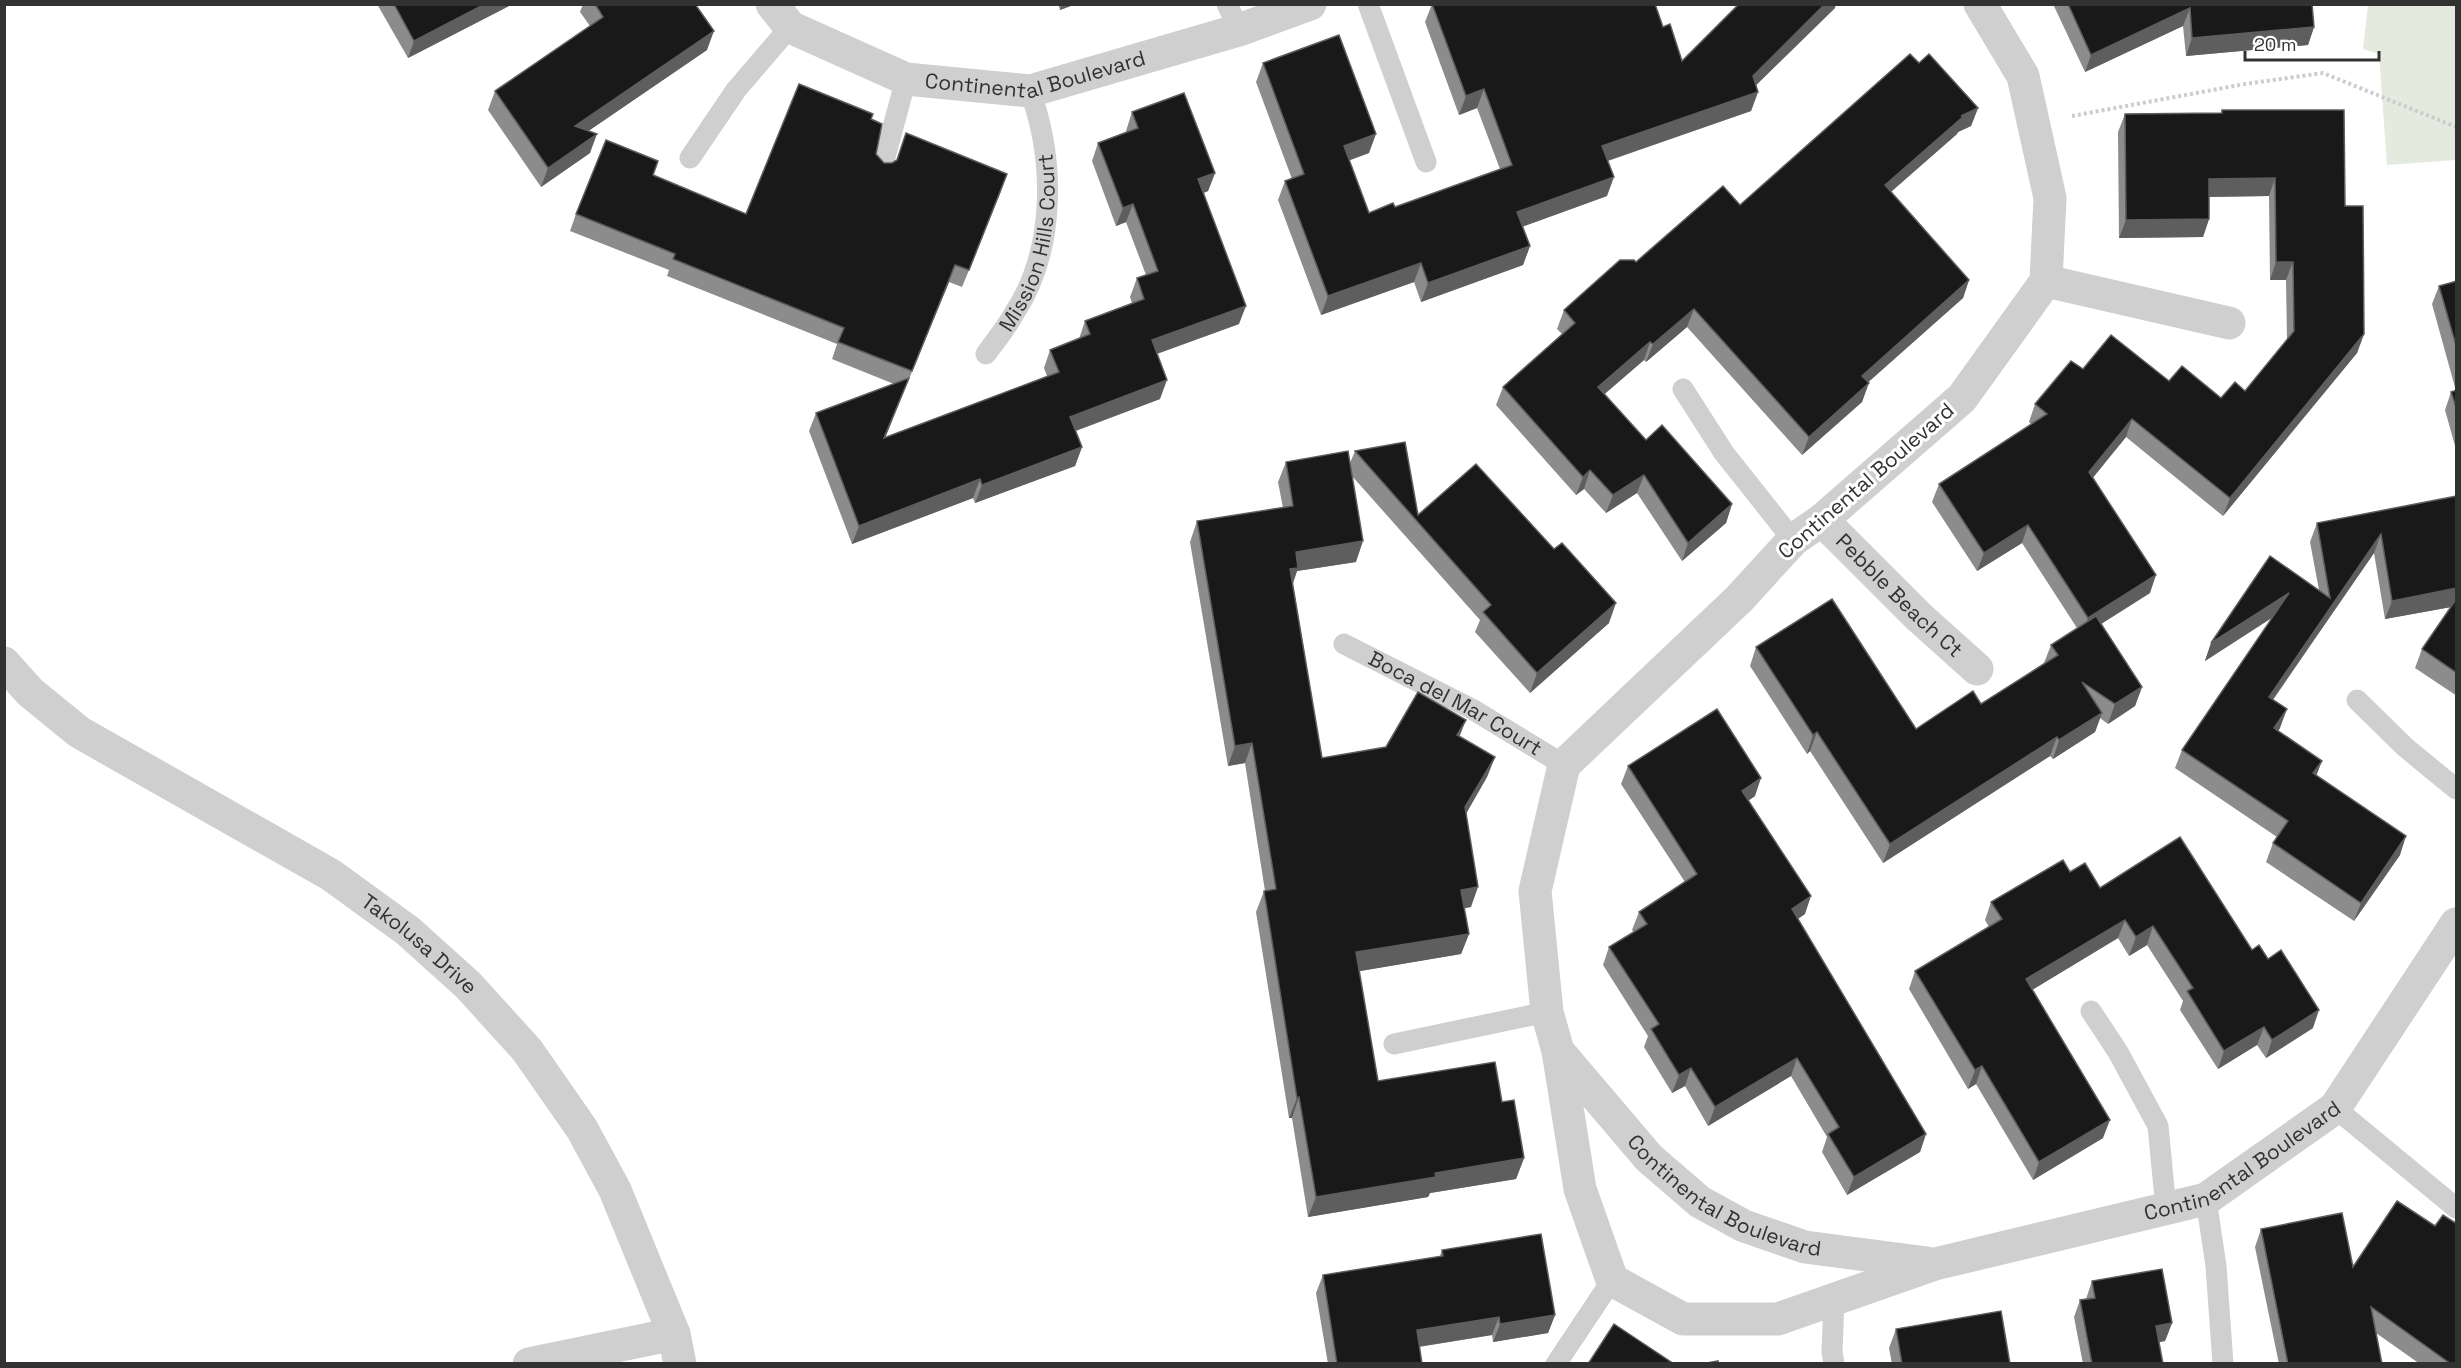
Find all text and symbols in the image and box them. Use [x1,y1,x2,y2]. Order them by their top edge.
scale bar [2245,24,2378,62]
text: 20 m [2254,33,2297,56]
street label: Continental Boulevard [924,44,1148,105]
street label: Mission Hills Court [993,152,1061,336]
street label: Continental Boulevard [1772,397,1959,565]
street label: Pebble Beach Ct [1830,527,1969,663]
street label: Boca del Mar Court [1364,645,1547,761]
street label: Takolusa Drive [356,887,484,999]
street label: Continental Boulevard [2141,1094,2346,1226]
street label: Continental Boulevard [1622,1128,1823,1262]

